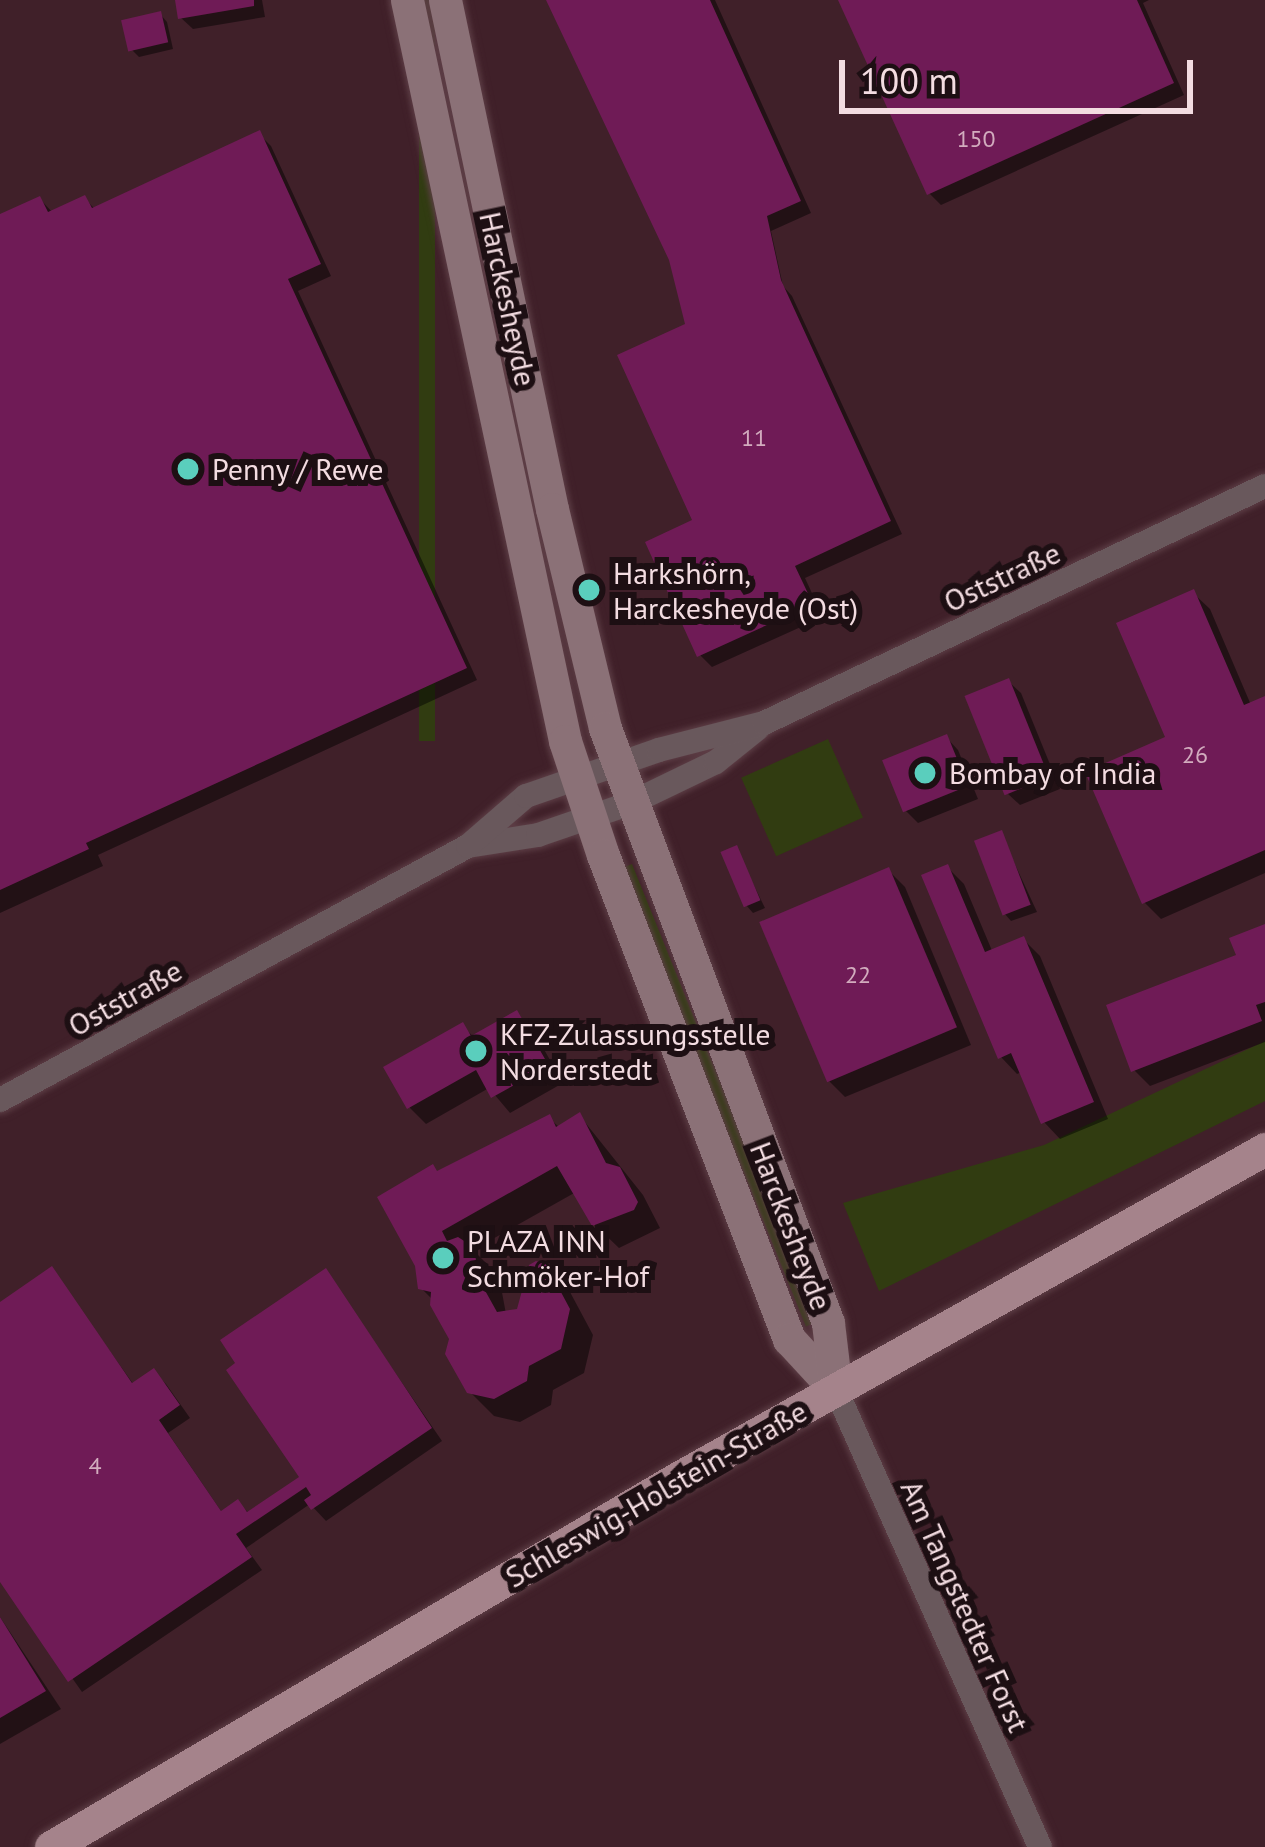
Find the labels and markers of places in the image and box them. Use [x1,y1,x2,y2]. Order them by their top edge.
place label: Penny / Rewe [212,451,385,487]
marker: Penny / Rewe [175,456,201,482]
place label: Harkshörn, Harckesheyde (Ost) [613,555,858,626]
marker: Harkshörn, Harckesheyde (Ost) [576,577,602,603]
place label: Bombay of India [949,755,1158,791]
marker: Bombay of India [912,760,938,786]
place label: KFZ-Zulassungsstelle Norderstedt [500,1016,770,1086]
marker: KFZ-Zulassungsstelle Norderstedt [463,1038,489,1064]
place label: PLAZA INN Schmöker-Hof [467,1223,649,1294]
marker: PLAZA INN Schmöker-Hof [430,1245,456,1271]

